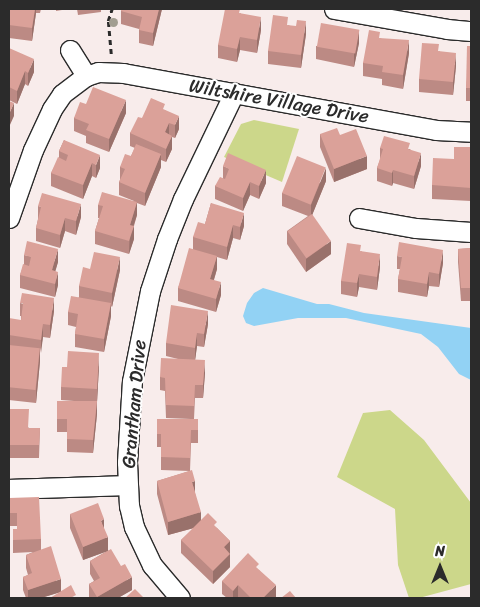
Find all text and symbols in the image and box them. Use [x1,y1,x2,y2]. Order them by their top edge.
street label: Wiltshire Village Drive [187,74,371,128]
street label: Grantham Drive [117,339,151,469]
text: N [435,539,445,564]
north arrow [415,542,465,592]

